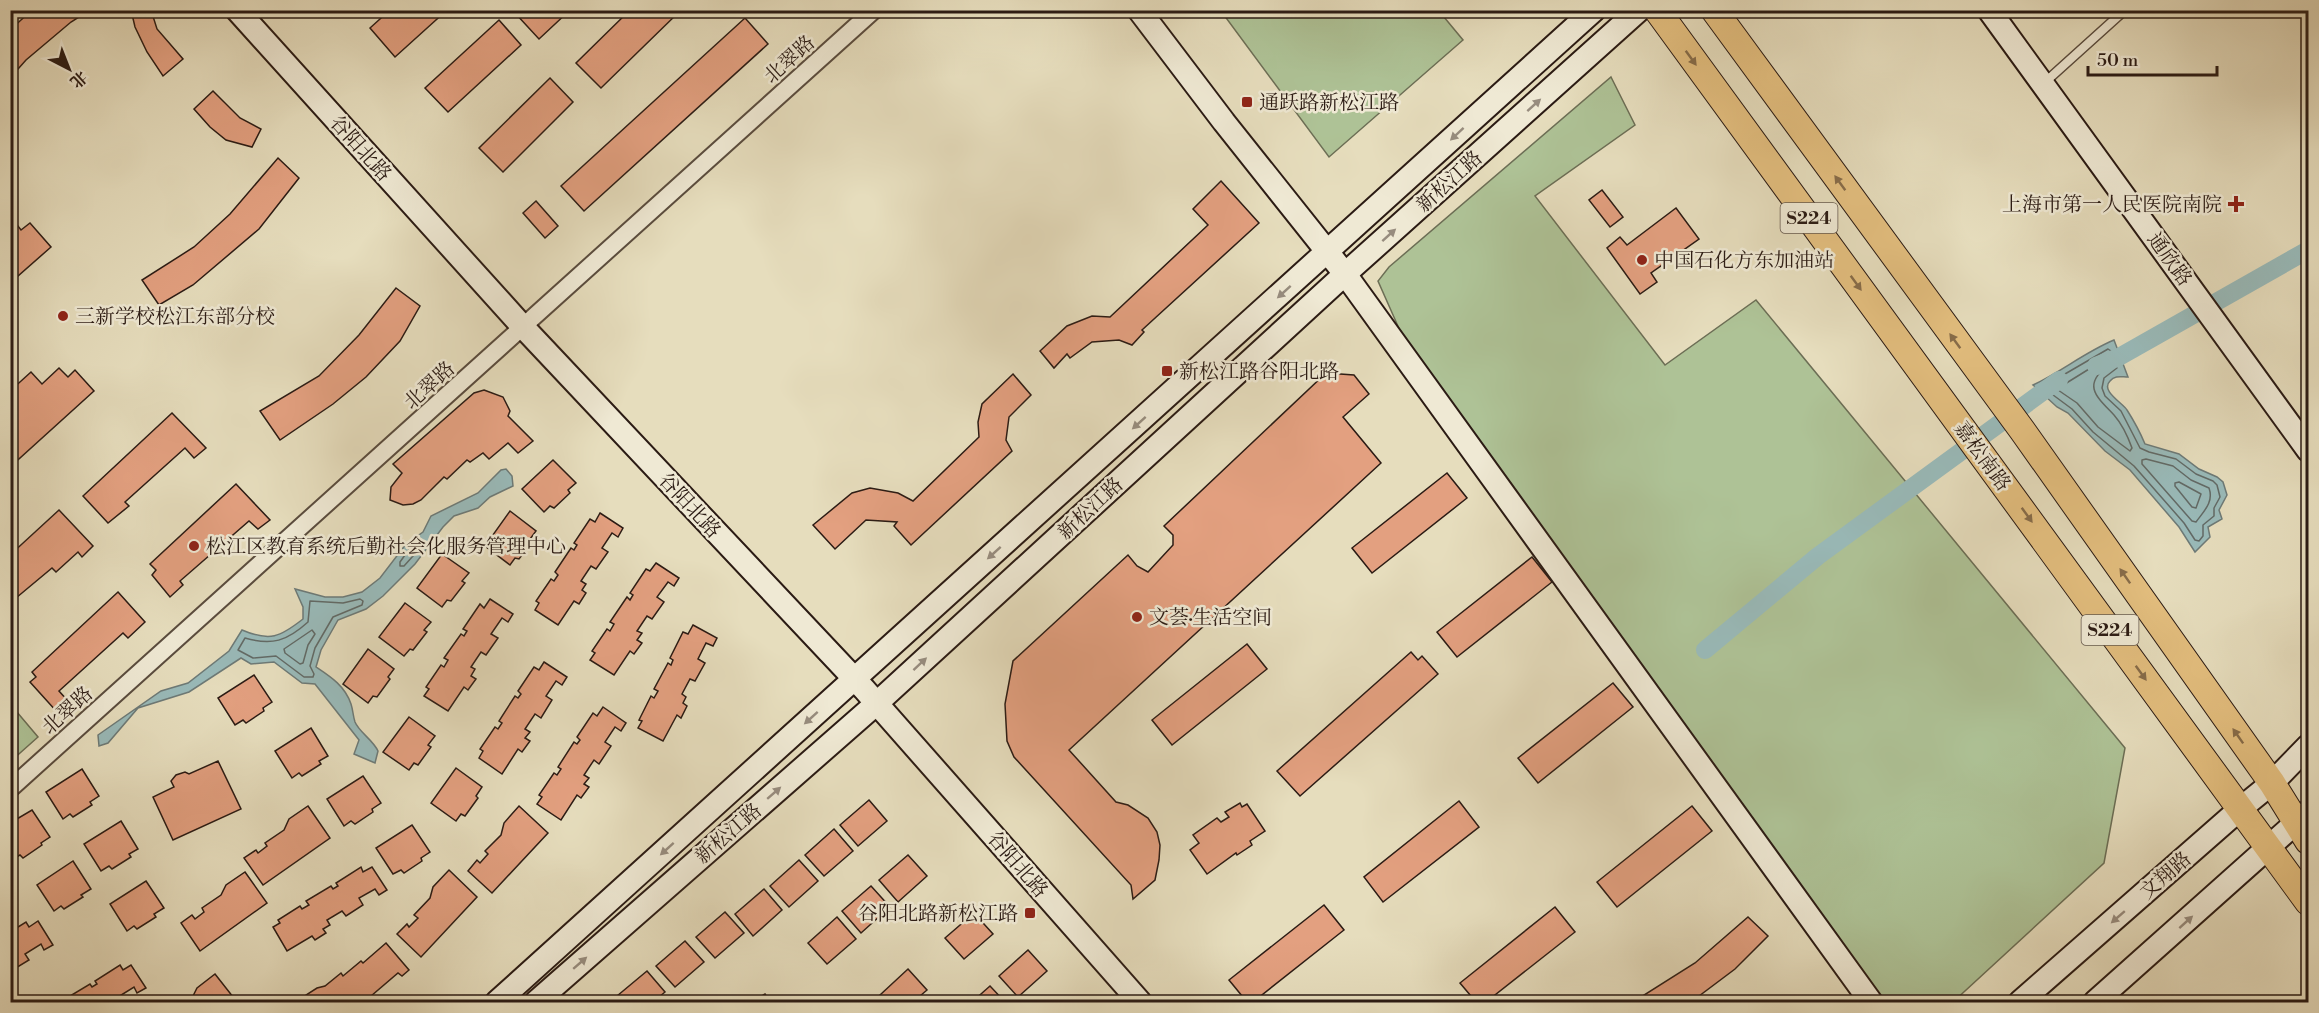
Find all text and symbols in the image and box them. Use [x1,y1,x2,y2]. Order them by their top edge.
street label: 北翠路 [759,31,821,89]
north arrow [39,39,99,99]
scale bar [2088,39,2217,77]
one-way arrow [1685,49,1697,65]
text: 50 m [2097,49,2139,72]
text: 北 [66,67,91,92]
place label: 通跃路新松江路 [1259,91,1399,116]
marker: 通跃路新松江路 [1240,95,1254,109]
one-way arrow [1526,99,1541,112]
street label: 谷阳北路 [324,111,396,187]
one-way arrow [1450,127,1465,140]
street label: 新松江路 [1412,146,1488,218]
one-way arrow [1834,176,1846,192]
place label: 上海市第一人民医院南院 [2002,193,2222,218]
marker: 上海市第一人民医院南院 [2227,195,2245,213]
road number: S224 [1780,203,1838,233]
one-way arrow [1381,228,1396,242]
street label: 通欣路 [2141,228,2197,291]
place label: 中国石化方东加油站 [1654,249,1834,274]
marker: 中国石化方东加油站 [1635,253,1649,267]
one-way arrow [1850,274,1862,290]
one-way arrow [1277,285,1292,298]
place label: 三新学校松江东部分校 [75,305,275,330]
marker: 三新学校松江东部分校 [56,309,70,323]
one-way arrow [1949,333,1961,349]
street label: 北翠路 [399,357,461,415]
place label: 新松江路谷阳北路 [1179,360,1339,385]
marker: 新松江路谷阳北路 [1160,364,1174,378]
one-way arrow [1132,416,1147,429]
street label: 嘉松南路 [1948,417,2015,497]
street label: 谷阳北路 [652,468,725,544]
street label: 新松江路 [1053,473,1129,546]
one-way arrow [2020,508,2032,523]
place label: 松江区教育系统后勤社会化服务管理中心 [206,535,566,560]
marker: 松江区教育系统后勤社会化服务管理中心 [187,539,201,553]
one-way arrow [987,546,1002,559]
one-way arrow [2119,569,2131,585]
place label: 文荟·生活空间 [1149,606,1272,631]
marker: 文荟·生活空间 [1130,610,1144,624]
road number: S224 [2082,615,2138,645]
one-way arrow [912,658,927,671]
one-way arrow [2135,665,2147,680]
street label: 北翠路 [37,682,99,740]
one-way arrow [804,711,819,724]
one-way arrow [2232,728,2244,744]
one-way arrow [766,787,781,800]
street label: 新松江路 [691,798,767,870]
street label: 谷阳北路 [981,827,1053,903]
one-way arrow [660,842,675,855]
street label: 文翔路 [2135,847,2197,905]
place label: 谷阳北路新松江路 [858,902,1018,927]
marker: 谷阳北路新松江路 [1023,906,1037,920]
one-way arrow [2110,910,2125,924]
one-way arrow [2178,916,2193,929]
one-way arrow [572,957,587,970]

